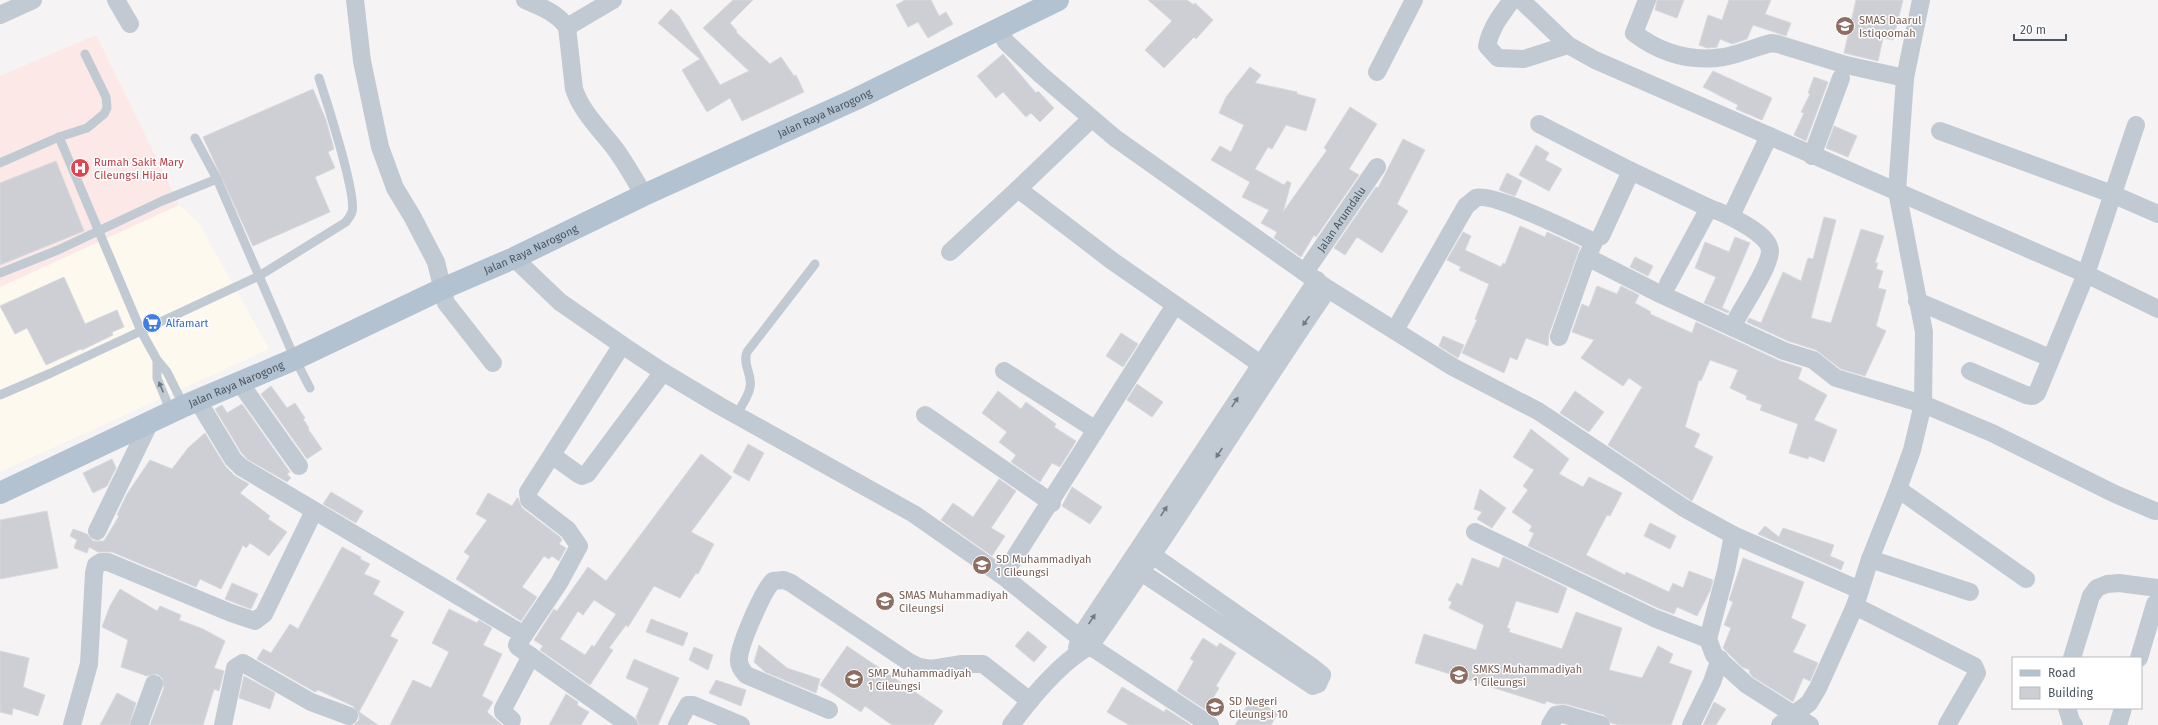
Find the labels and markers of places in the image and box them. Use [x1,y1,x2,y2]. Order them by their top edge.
place label: SMAS Daarul Istiqoomah [1859,14,1921,40]
school or university icon: SMAS Daarul Istiqoomah [1834,15,1856,37]
place label: Rumah Sakit Mary Cileungsi Hijau [94,156,184,182]
hospital icon: Rumah Sakit Mary Cileungsi Hijau [69,157,91,179]
supermarket icon: Alfamart [141,312,163,334]
place label: Alfamart [166,317,209,330]
place label: SD Muhammadiyah 1 Cileungsi [996,553,1092,579]
school or university icon: SD Muhammadiyah 1 Cileungsi [971,554,993,576]
place label: SMAS Muhammadiyah Cileungsi [899,589,1008,615]
school or university icon: SMAS Muhammadiyah Cileungsi [874,590,896,612]
place label: SMKS Muhammadiyah 1 Cileungsi [1473,663,1582,689]
school or university icon: SMKS Muhammadiyah 1 Cileungsi [1448,664,1470,686]
place label: SMP Muhammadiyah 1 Cileungsi [868,667,971,693]
school or university icon: SMP Muhammadiyah 1 Cileungsi [843,668,865,690]
place label: SD Negeri Cileungsi 10 [1229,695,1288,721]
school or university icon: SD Negeri Cileungsi 10 [1204,696,1226,718]

